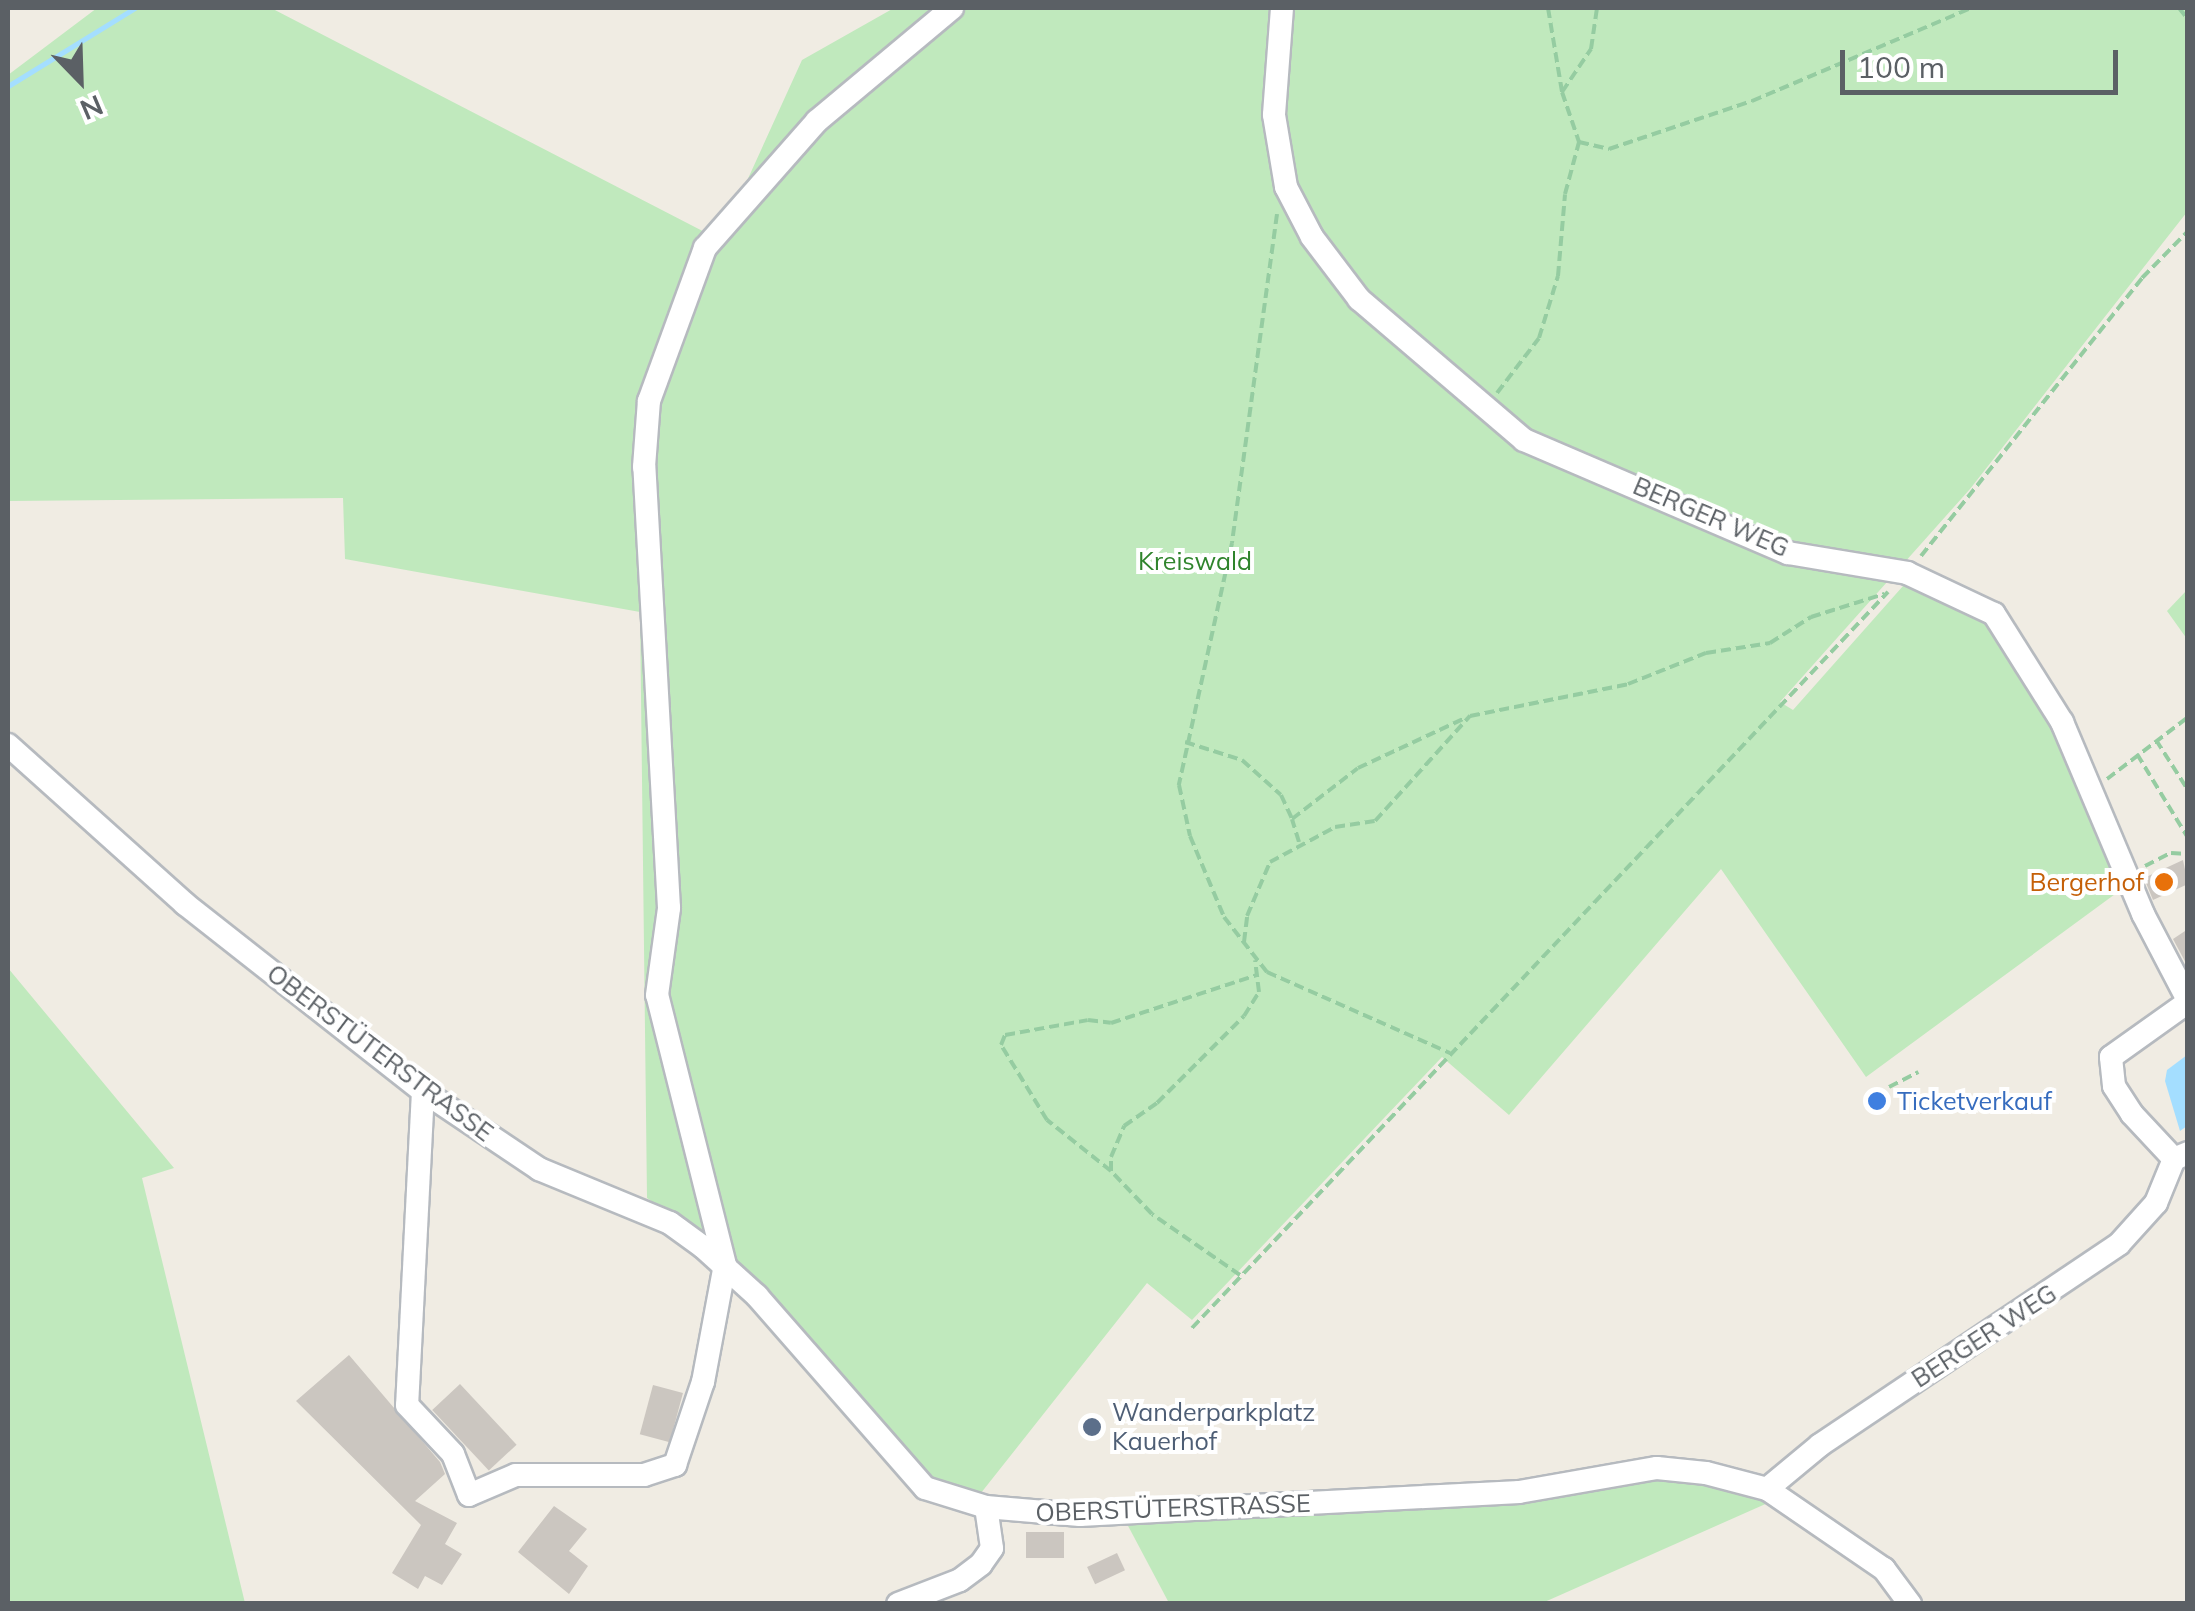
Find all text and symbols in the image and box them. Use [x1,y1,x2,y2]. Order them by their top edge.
north arrow [30,30,130,130]
scale bar [1845,30,2122,92]
text: 100 m [1857,48,1945,86]
text: N [75,88,108,128]
street label: BERGER WEG [1629,471,1793,563]
park label: Kreiswald [1138,546,1252,576]
place label: Bergerhof [2029,867,2144,897]
marker: Bergerhof [2153,871,2175,893]
street label: OBERSTÜTERSTRASSE [261,958,499,1148]
place label: Ticketverkauf [1897,1086,2052,1116]
marker: Ticketverkauf [1866,1090,1888,1112]
street label: BERGER WEG [1906,1278,2062,1394]
place label: Wanderparkplatz Kauerhof [1112,1398,1315,1457]
marker: Wanderparkplatz Kauerhof [1081,1416,1103,1438]
street label: OBERSTÜTERSTRASSE [1035,1488,1311,1528]

